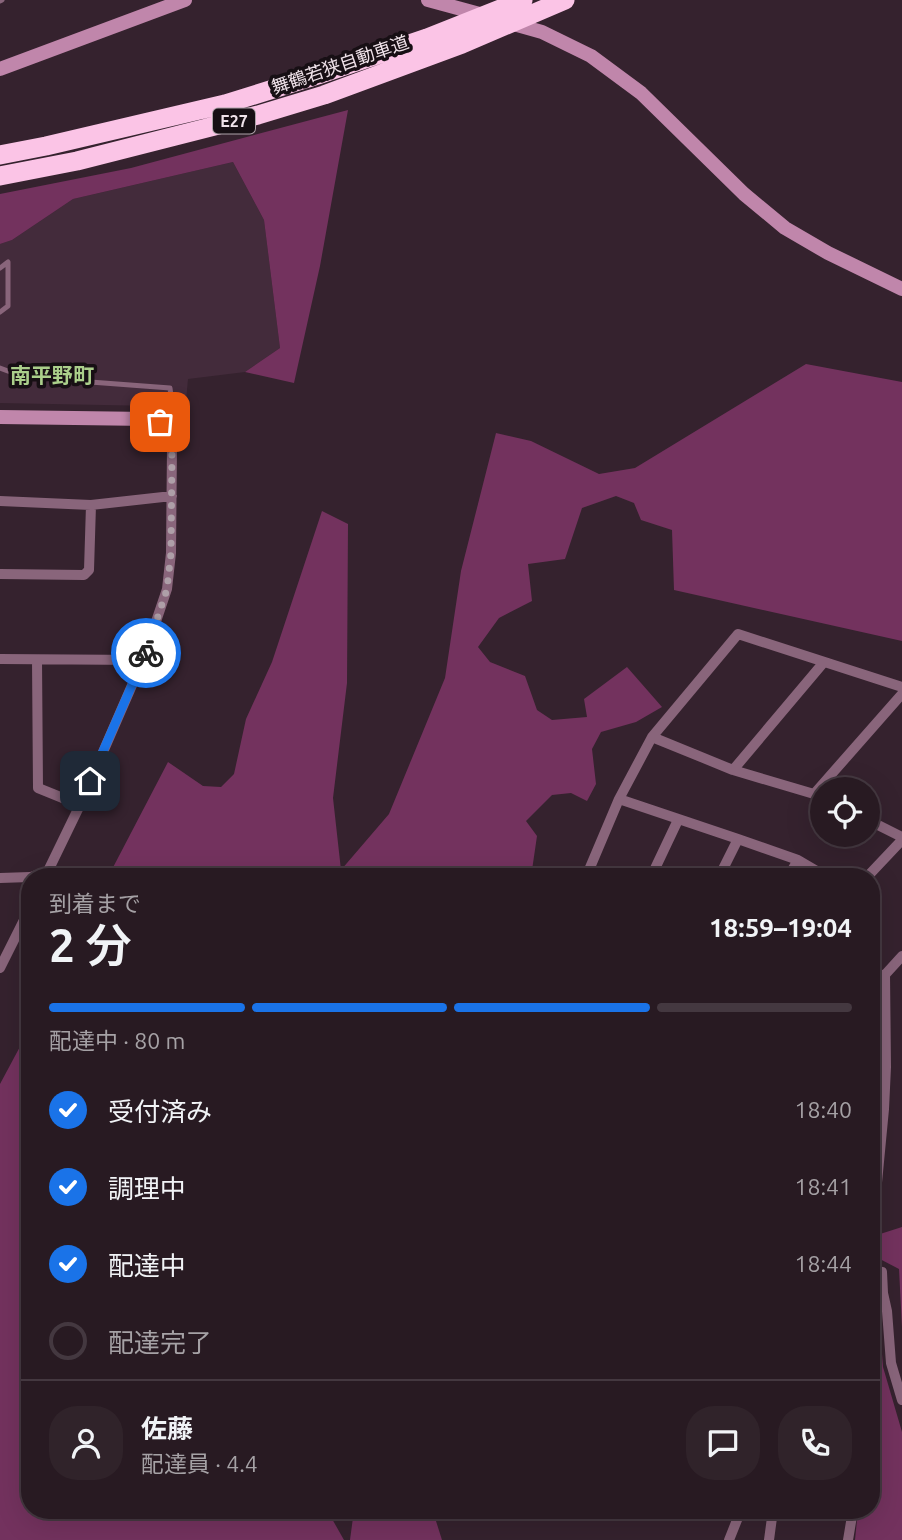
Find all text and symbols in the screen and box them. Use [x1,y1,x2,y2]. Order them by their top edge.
street label: 舞鶴若狭自動車道 [268,31,411,97]
road number: E27 [213,108,255,134]
district label: 南平野町 [10,363,94,387]
pin [130,392,190,452]
icon: bag [141,403,179,441]
courier [111,618,181,688]
icon: bike [127,634,165,672]
pin [60,751,120,811]
icon: home [71,762,109,800]
map controls [810,777,880,847]
button: locate [810,777,880,847]
text: 到着まで [49,891,141,916]
text: 18:59–19:04 [709,913,852,942]
text: 2 分 [49,919,132,971]
text: 配達中 · 80 m [49,1028,185,1053]
icon: check [49,1091,87,1129]
text: 受付済み [108,1097,212,1126]
text: 18:40 [794,1097,852,1122]
icon: check [49,1168,87,1206]
text: 調理中 [108,1174,186,1203]
text: 18:41 [794,1174,852,1199]
icon: check [49,1245,87,1283]
text: 配達中 [108,1251,186,1280]
text: 18:44 [794,1251,852,1276]
text: 配達完了 [108,1328,212,1357]
button: person [49,1406,123,1480]
button: chat [686,1406,760,1480]
button: phone [778,1406,852,1480]
text: 佐藤 [141,1414,193,1443]
text: 配達員 · 4.4 [141,1451,258,1476]

